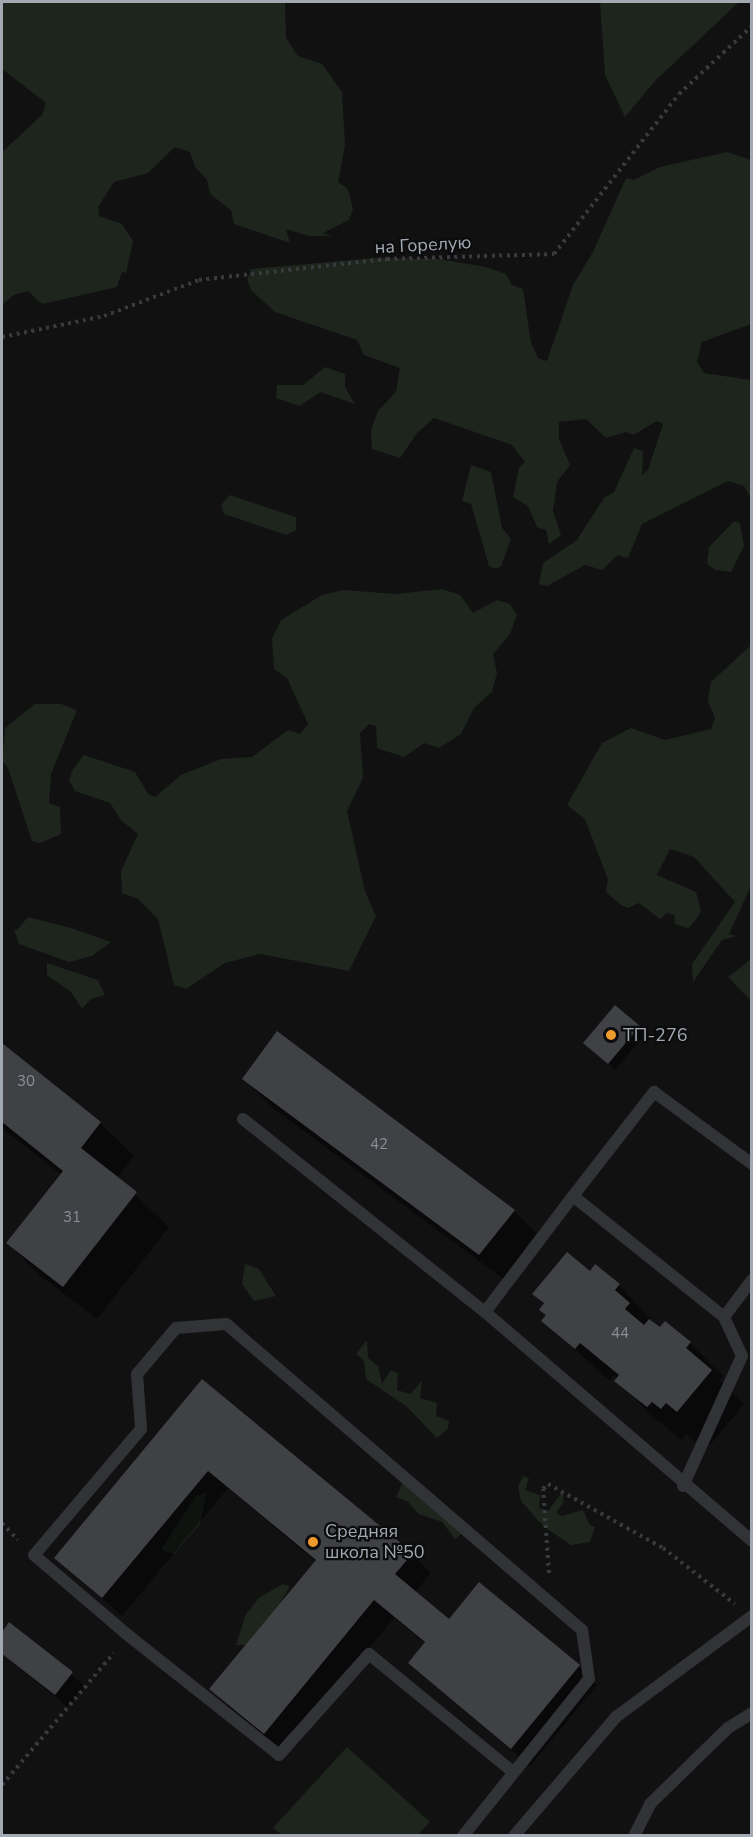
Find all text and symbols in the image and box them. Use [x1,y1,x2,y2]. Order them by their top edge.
street label: на Горелую [374,232,472,258]
place label: ТП-276 [623,1024,687,1046]
marker: ТП-276 [604,1028,618,1042]
house number: 30 [17,1073,35,1091]
house number: 42 [370,1136,388,1154]
house number: 31 [63,1209,81,1227]
house number: 44 [611,1325,629,1343]
place label: Средняя школа №50 [325,1521,425,1564]
marker: Средняя школа №50 [306,1535,320,1549]

